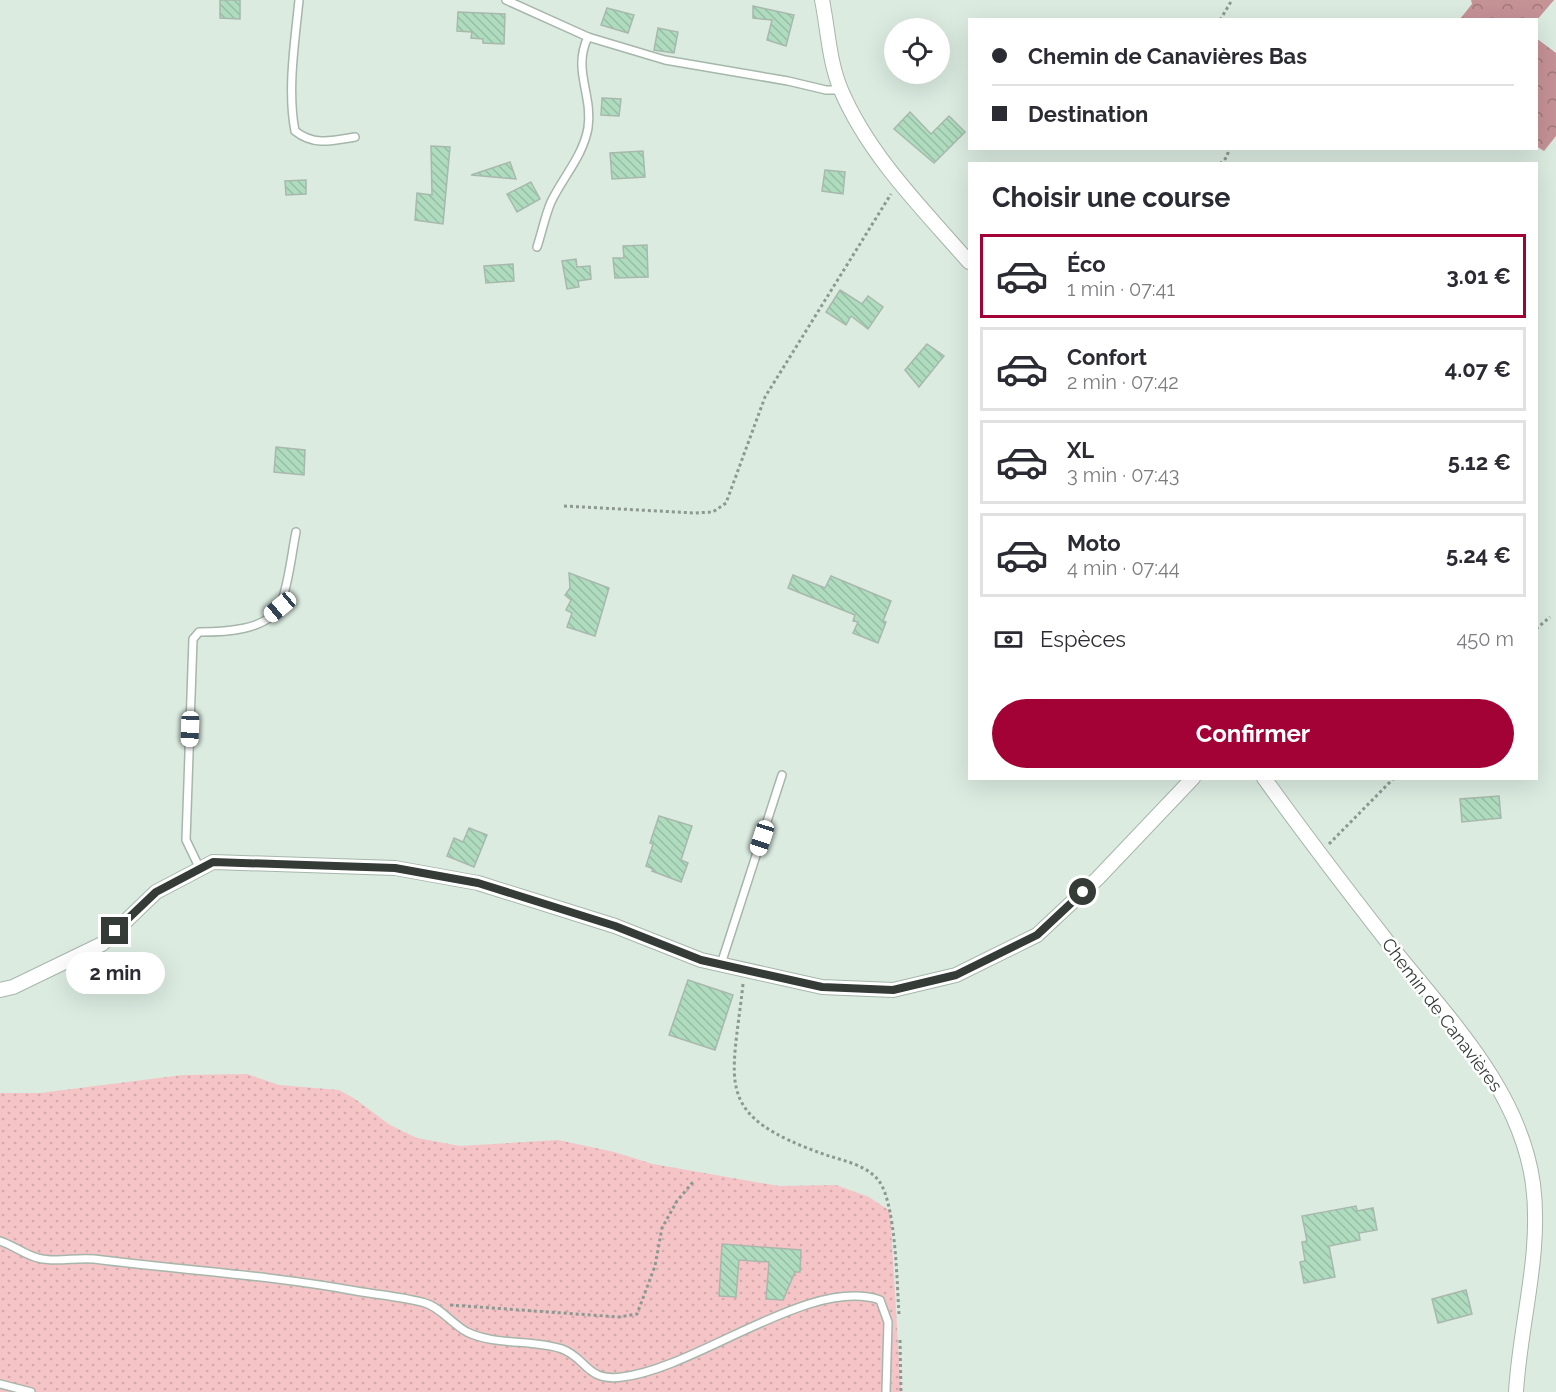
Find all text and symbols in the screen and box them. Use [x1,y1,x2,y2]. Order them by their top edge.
map controls [884,18,950,84]
button: locate [884,18,950,84]
text: Chemin de Canavières Bas [1028,43,1307,69]
text: Destination [1028,101,1148,127]
text: Choisir une course [992,182,1230,213]
icon: car [995,249,1049,303]
text: Éco [1067,251,1106,277]
text: 3.01 € [1447,263,1511,289]
text: 1 min · 07:41 [1067,277,1175,301]
icon: car [995,342,1049,396]
text: Confort [1067,344,1147,370]
text: 4.07 € [1445,356,1511,382]
text: 2 min · 07:42 [1067,370,1179,394]
icon: car [995,435,1049,489]
text: XL [1067,437,1094,463]
text: 5.12 € [1448,449,1511,475]
text: 3 min · 07:43 [1067,463,1179,487]
icon: car [995,528,1049,582]
text: Moto [1067,530,1121,556]
text: 5.24 € [1446,542,1511,568]
text: 4 min · 07:44 [1067,556,1180,580]
car [260,589,300,625]
icon: cash [992,623,1025,656]
text: Espèces [1040,626,1126,652]
text: 450 m [1456,627,1514,651]
button: Confirmer [992,699,1514,768]
car [180,711,200,747]
car [748,818,776,858]
route start [1069,878,1096,905]
route end [101,917,128,944]
street label: Chemin de Canavières [1378,934,1507,1096]
callout: 2 min [66,952,164,994]
text: 2 min [90,961,141,985]

